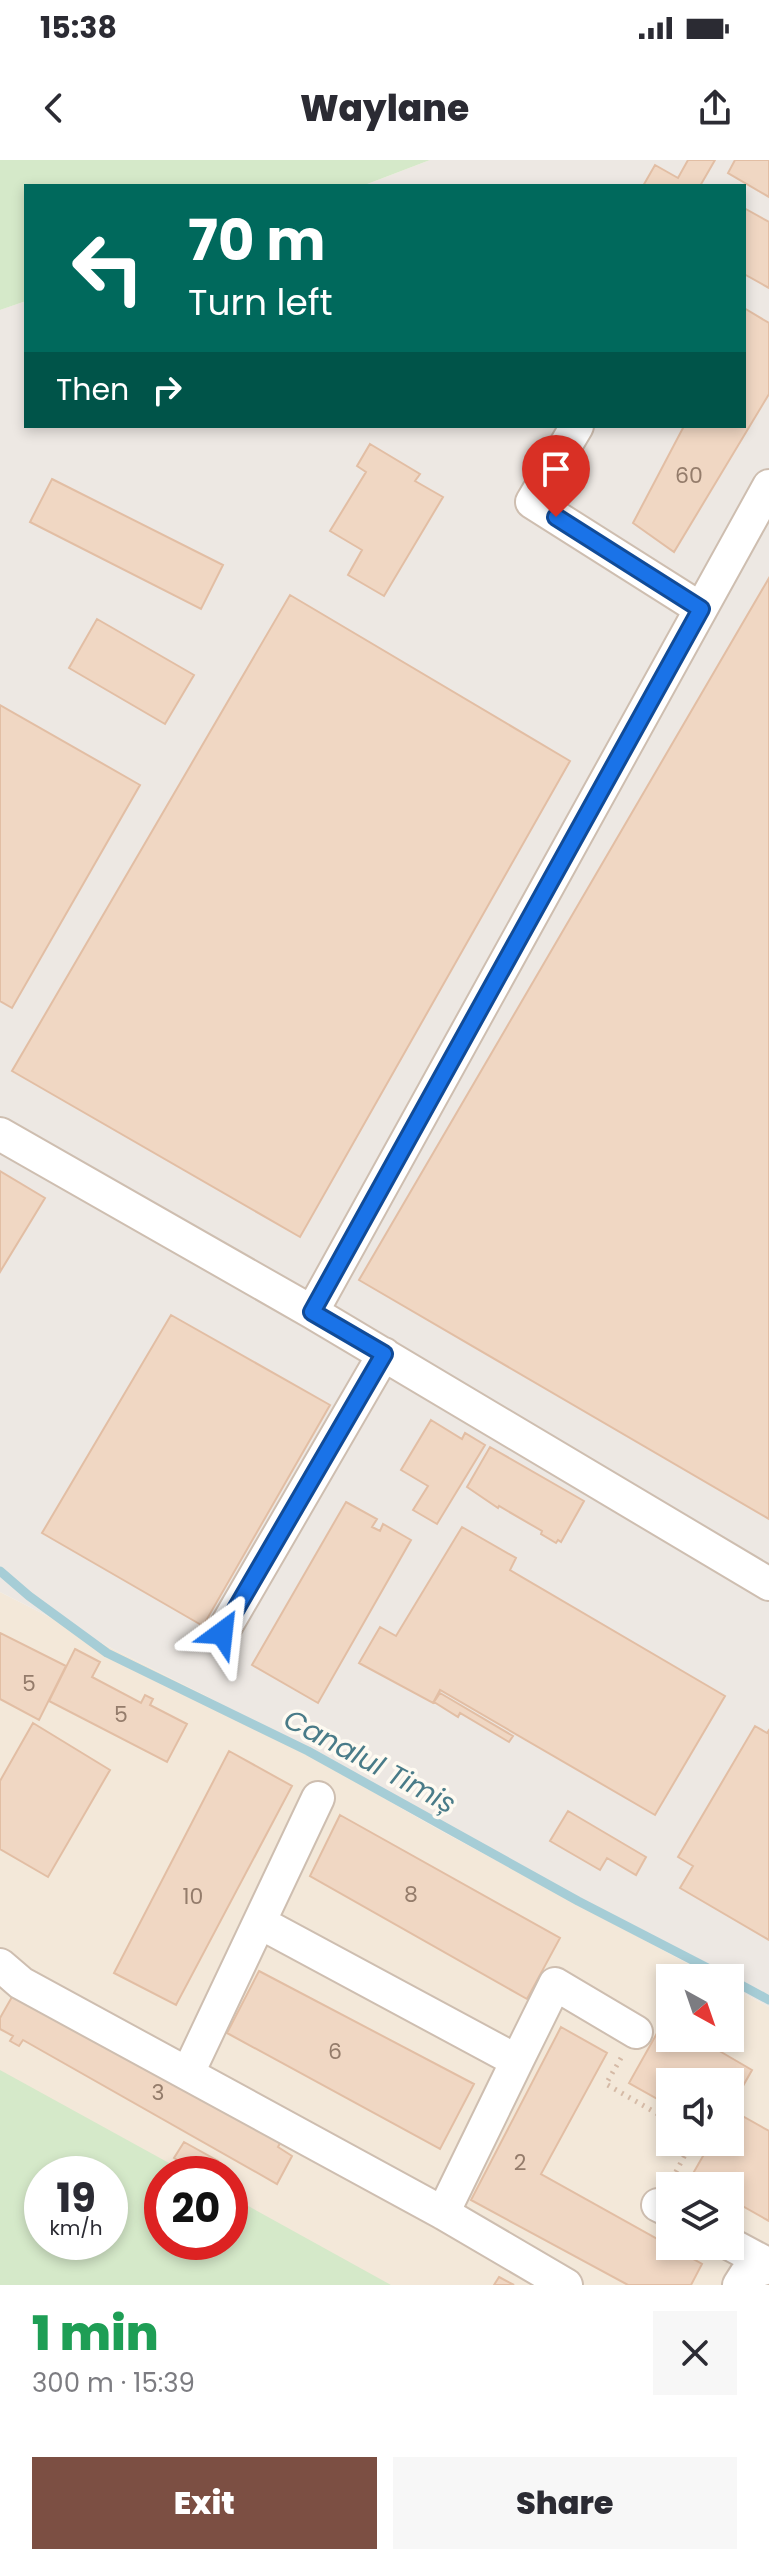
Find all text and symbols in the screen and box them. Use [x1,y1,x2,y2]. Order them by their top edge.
text: 15:38 [40,6,117,49]
text: Waylane [300,83,469,134]
icon: back [32,86,76,130]
icon: share [693,86,737,130]
text: 70 m [188,201,326,280]
icon: left [56,216,160,320]
text: Turn left [188,277,333,328]
text: Then [56,368,129,411]
icon: right [145,368,189,412]
pin [522,435,590,517]
icon: arrive [534,447,578,491]
house number: 60 [675,460,703,491]
position arrow [180,1591,264,1675]
house number: 5 [22,1668,36,1699]
house number: 5 [114,1699,128,1730]
water label: Canalul Timiș [277,1700,463,1823]
house number: 8 [404,1879,418,1910]
house number: 10 [183,1881,203,1912]
north arrow [656,1964,744,2052]
map controls [656,1964,744,2260]
house number: 6 [328,2036,342,2067]
button: sound [656,2068,744,2156]
house number: 3 [152,2077,164,2108]
house number: 2 [514,2147,526,2178]
speed limit sign: 20 [144,2156,248,2260]
text: 19 [56,2170,96,2226]
button: layers [656,2172,744,2260]
text: km/h [49,2214,103,2242]
text: 1 min [32,2300,159,2367]
button: close [653,2311,737,2395]
text: 300 m · 15:39 [32,2365,195,2401]
button: Exit [32,2457,377,2549]
button: Share [393,2457,737,2549]

